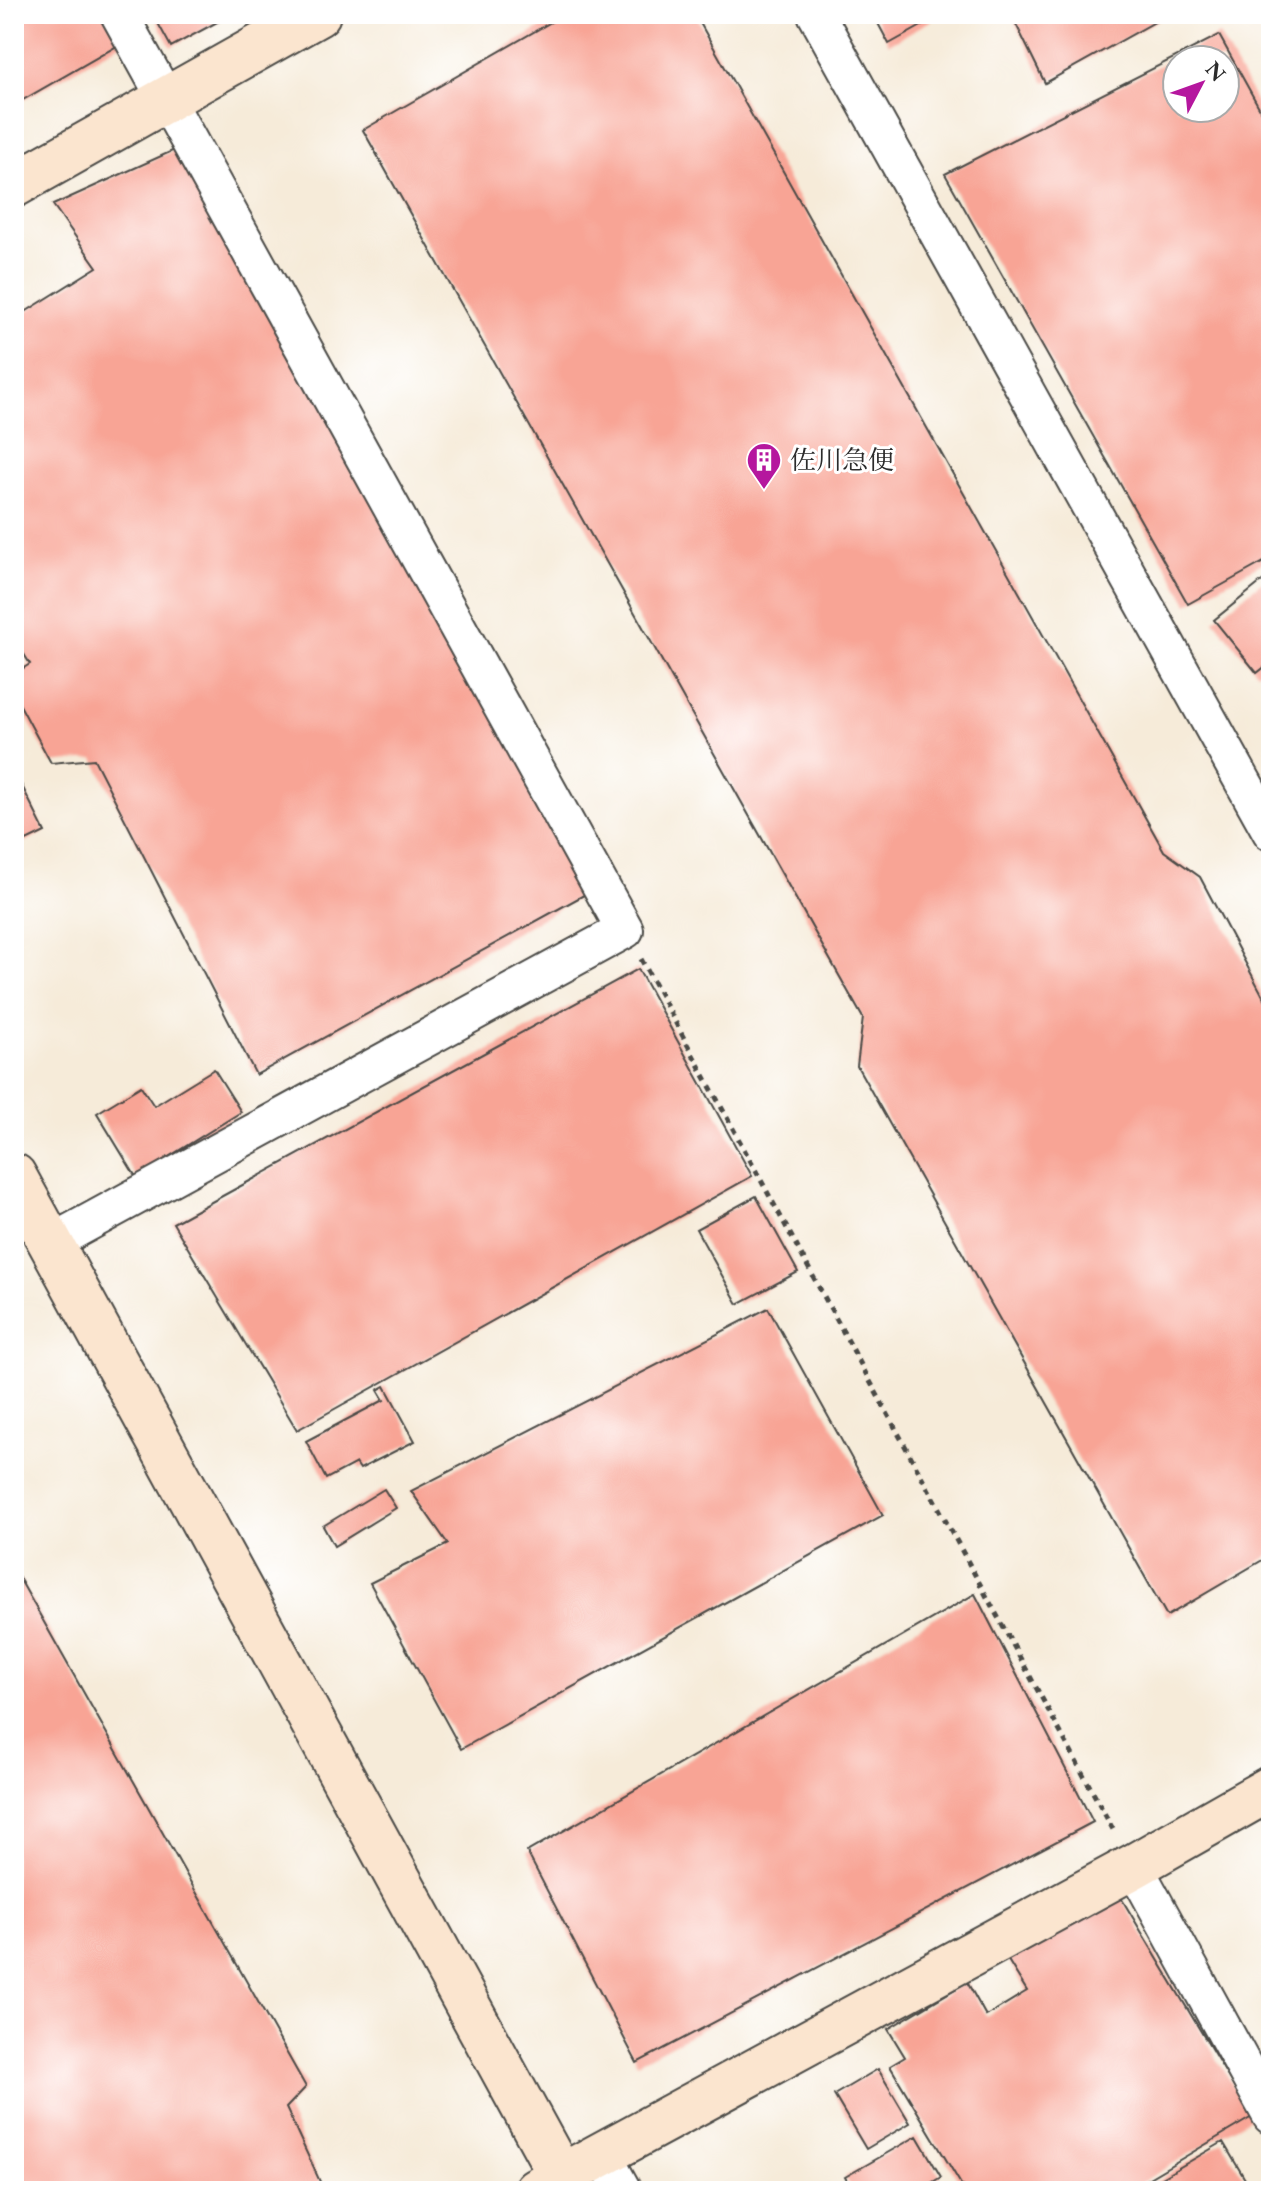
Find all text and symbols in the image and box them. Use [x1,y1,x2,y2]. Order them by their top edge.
north arrow [1161,44,1241,124]
text: N [1199,55,1233,88]
building icon: 佐川急便 [745,441,783,491]
place label: 佐川急便 [790,443,894,477]

